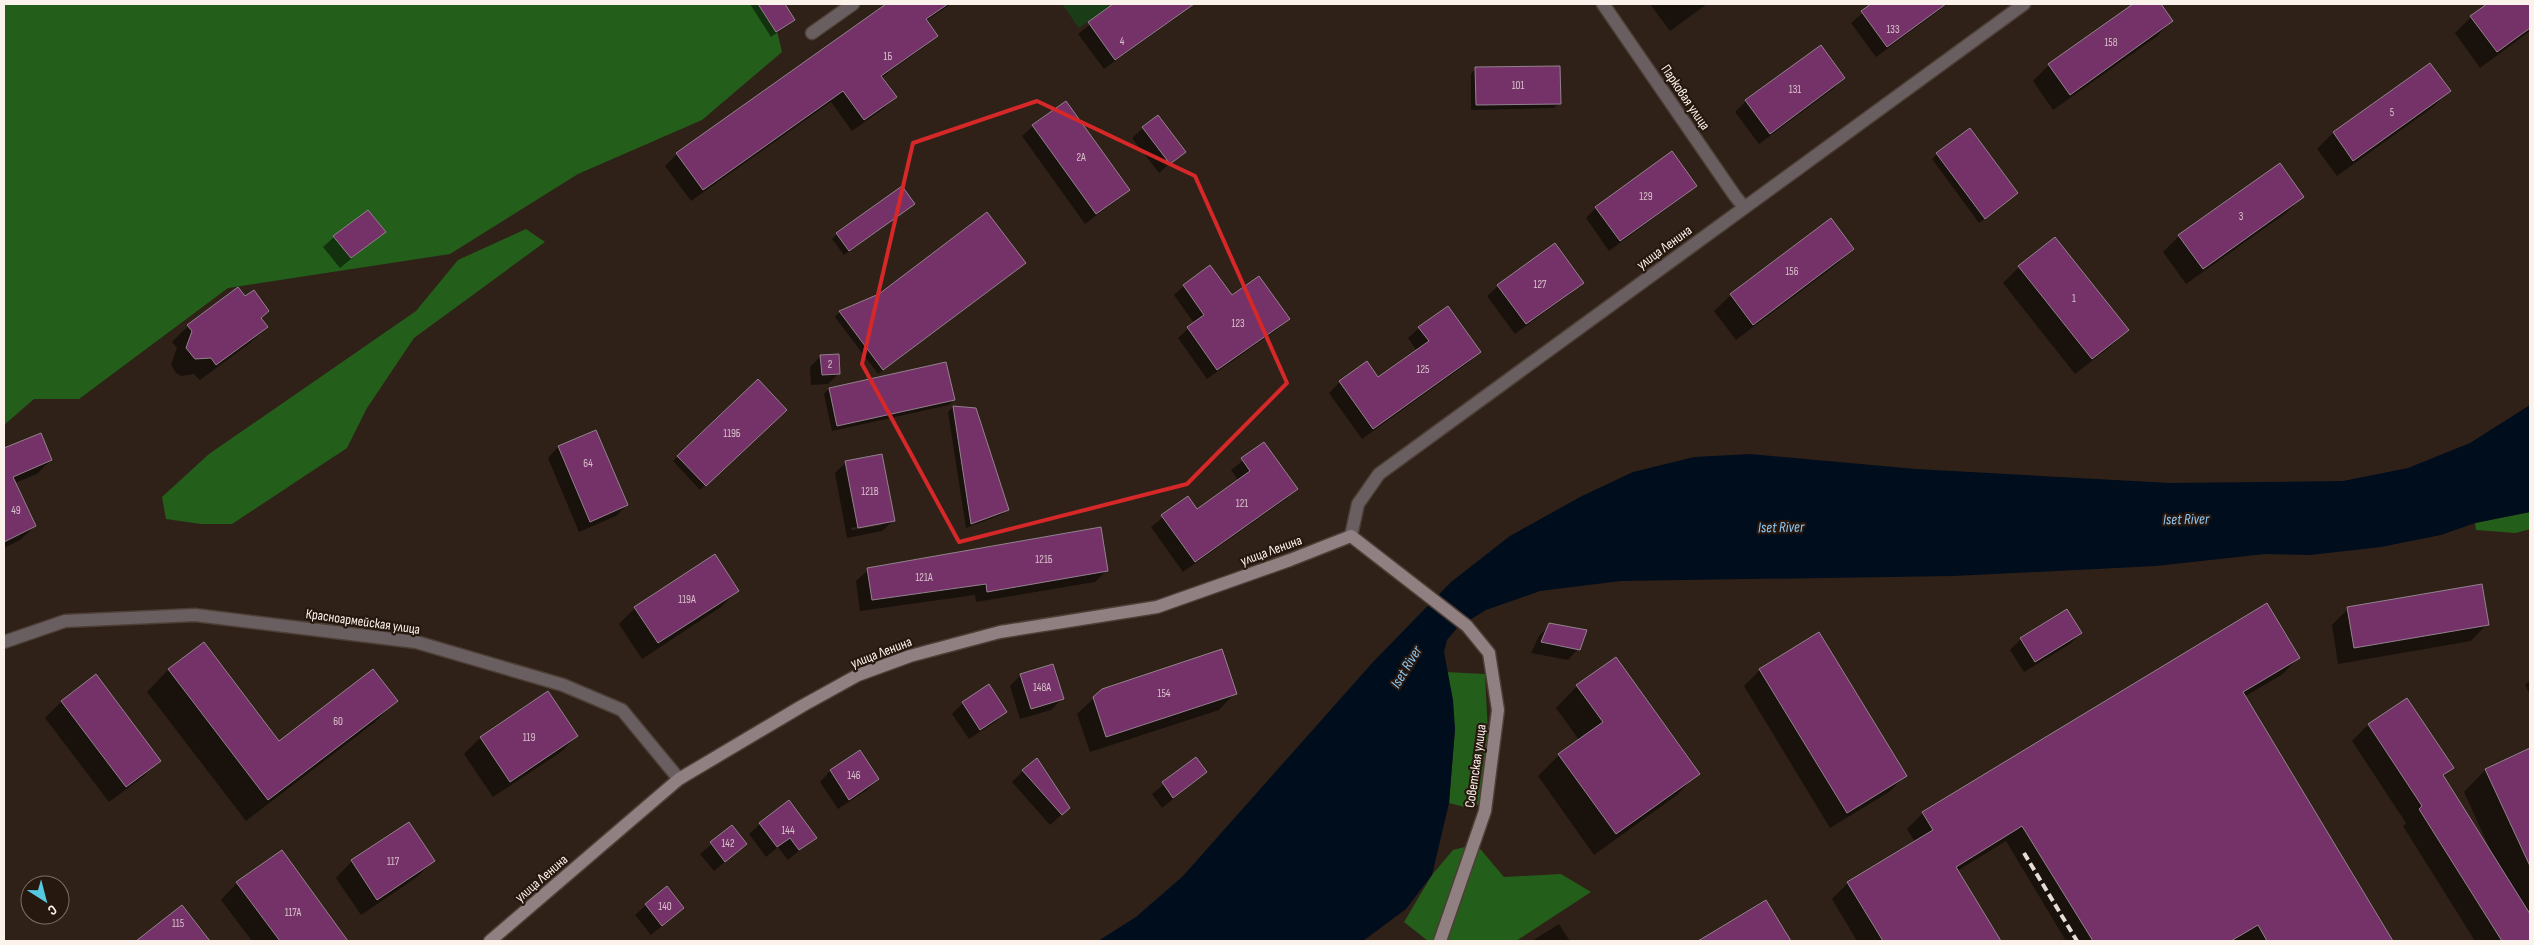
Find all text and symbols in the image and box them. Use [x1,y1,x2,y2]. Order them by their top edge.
house number: 133 [1886,23,1900,36]
house number: 4 [1120,35,1125,48]
house number: 158 [2104,36,2118,49]
house number: 1Б [884,50,893,63]
street label: Парковая улица [1657,61,1714,133]
house number: 101 [1512,79,1524,92]
house number: 131 [1789,83,1801,96]
house number: 5 [2390,106,2394,119]
house number: 2А [1076,151,1086,164]
house number: 129 [1639,190,1653,203]
house number: 3 [2239,210,2244,223]
street label: улица Ленина [1633,222,1695,273]
house number: 156 [1785,265,1799,278]
house number: 127 [1534,278,1547,291]
house number: 1 [2072,292,2076,305]
house number: 123 [1231,317,1245,330]
house number: 2 [828,358,833,371]
house number: 125 [1417,363,1429,376]
house number: 119Б [723,427,741,440]
house number: 64 [583,457,593,470]
house number: 121В [861,485,879,498]
house number: 121 [1236,497,1248,510]
house number: 49 [11,504,21,517]
water label: Iset River [2163,510,2210,529]
water label: Iset River [1758,518,1805,537]
street label: улица Ленина [1238,532,1304,569]
house number: 121Б [1035,553,1053,566]
house number: 121А [915,571,933,584]
house number: 119А [678,593,696,606]
street label: Красноармейская улица [305,605,421,638]
street label: улица Ленина [848,633,914,672]
water label: Iset River [1386,642,1427,692]
house number: 148А [1033,681,1051,694]
house number: 154 [1158,687,1171,700]
house number: 60 [333,715,343,728]
street label: Советская улица [1461,723,1490,809]
house number: 119 [523,731,535,744]
house number: 146 [847,769,861,782]
house number: 144 [781,824,795,837]
house number: 142 [721,837,735,850]
street label: улица Ленина [512,851,571,906]
house number: 117 [387,855,400,868]
north arrow [20,875,70,925]
house number: 140 [658,900,672,913]
text: С [44,901,60,919]
house number: 117А [285,906,302,919]
house number: 115 [172,917,184,930]

